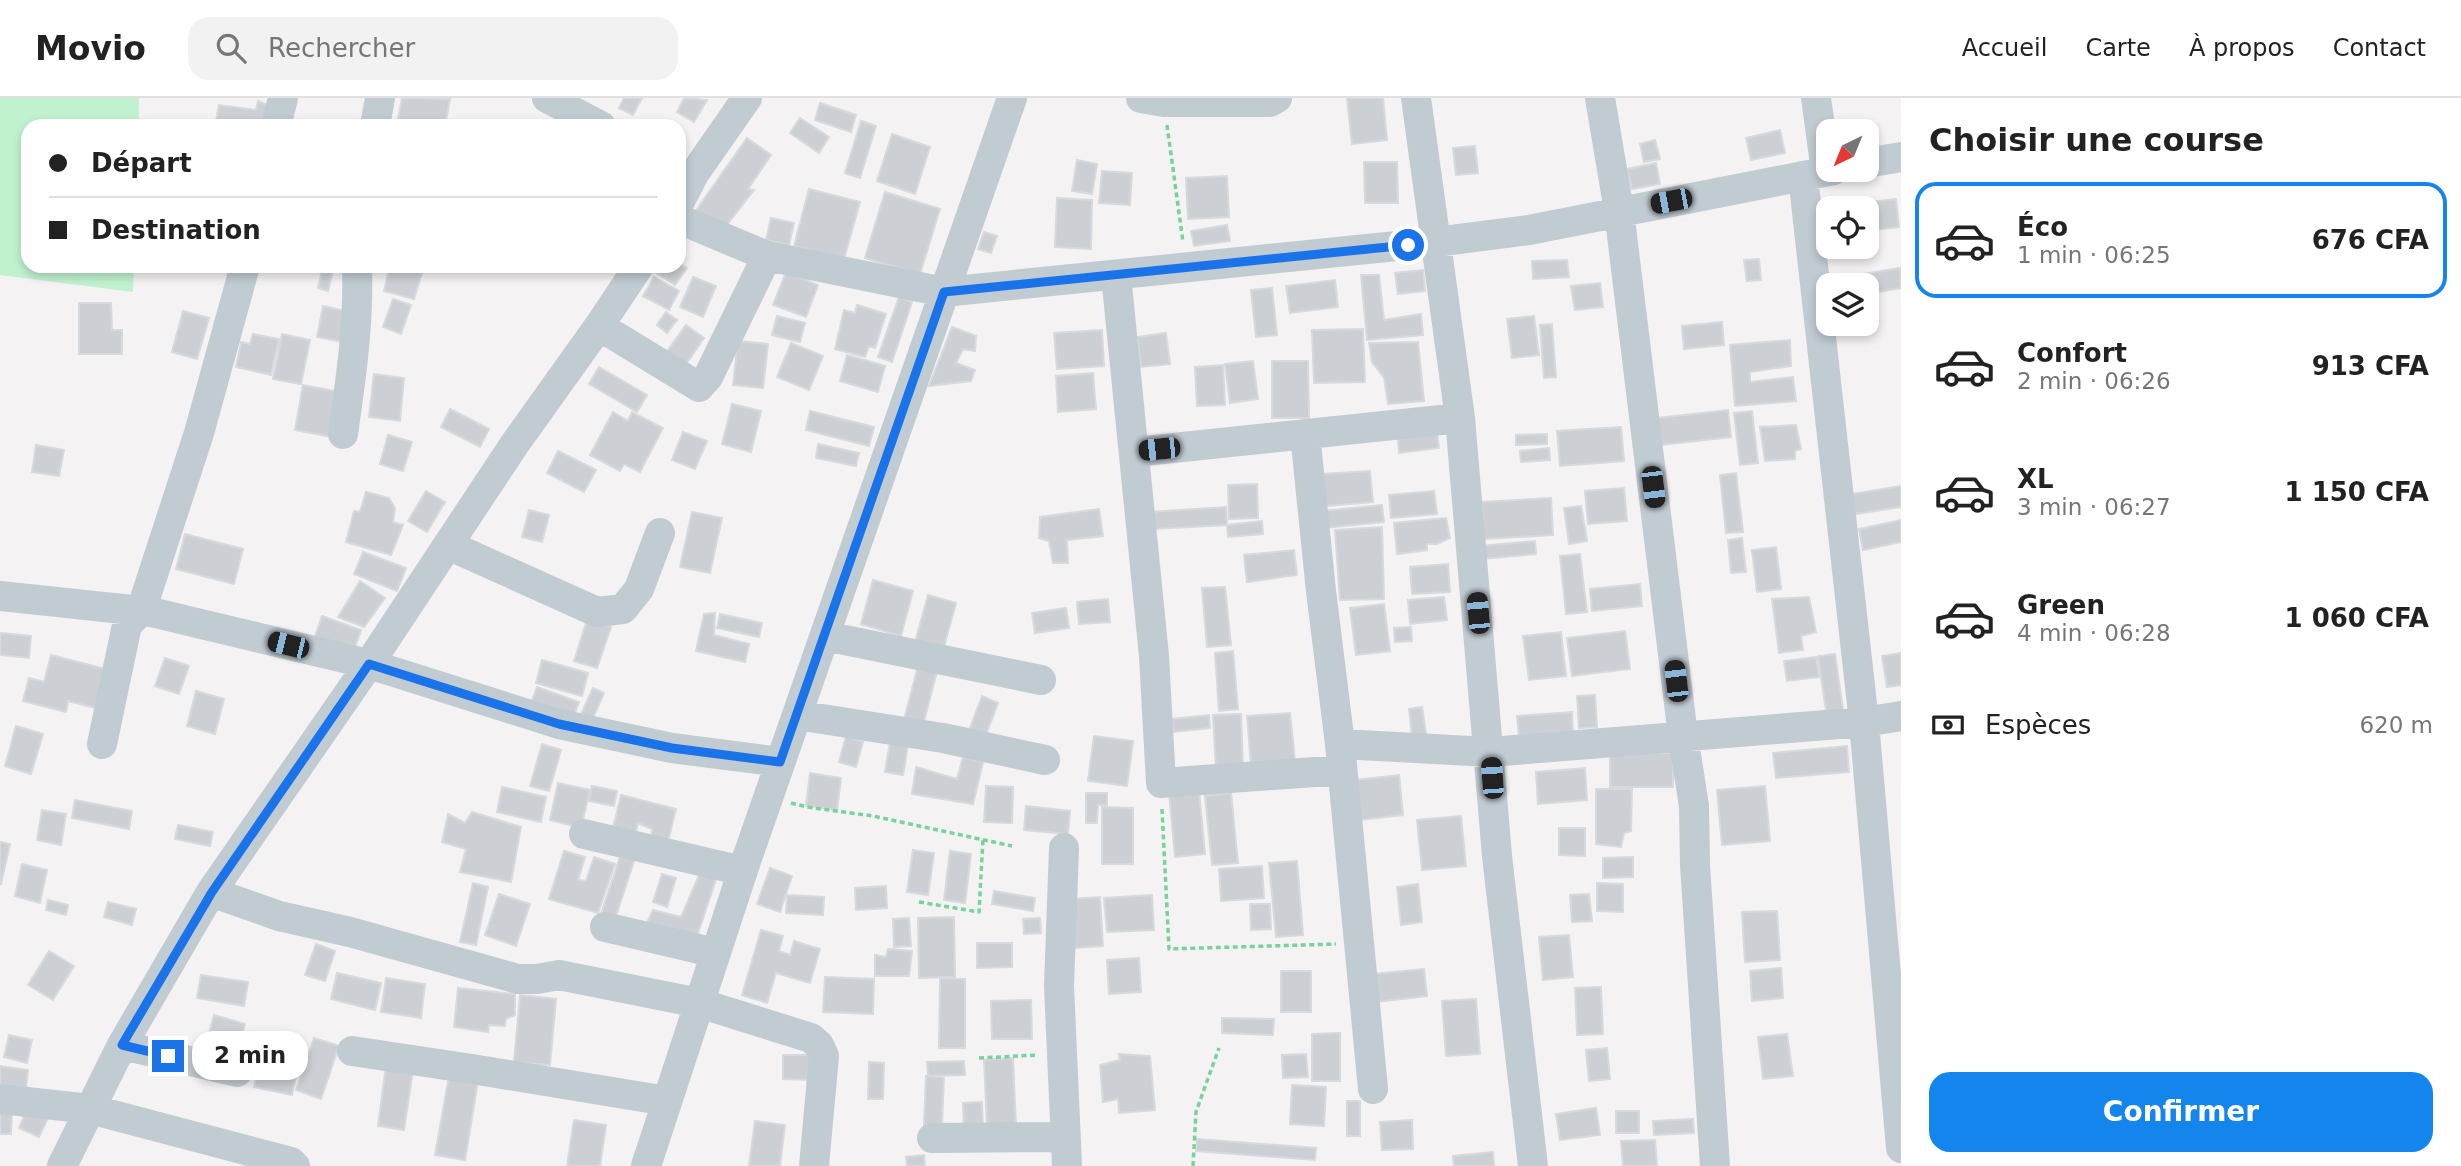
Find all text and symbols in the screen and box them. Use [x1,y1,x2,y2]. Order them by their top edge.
search box [188,17,678,80]
text: Movio [35,29,146,68]
icon: search [212,29,250,67]
text: Rechercher [268,33,415,63]
text: Accueil [1962,34,2047,62]
text: Carte [2085,34,2151,62]
text: À propos [2189,34,2295,62]
text: Contact [2333,34,2426,62]
north arrow [1816,119,1880,182]
map controls [1816,119,1879,336]
text: Choisir une course [1929,121,2264,159]
text: Départ [91,148,192,178]
car [1649,187,1694,215]
button: locate [1816,196,1879,259]
icon: car [1933,209,1996,272]
text: Éco [2017,212,2068,242]
text: Destination [91,215,261,245]
text: 676 CFA [2312,225,2429,255]
route start [1392,229,1424,261]
text: 1 min · 06:25 [2017,242,2171,268]
button: layers [1816,273,1879,336]
icon: car [1933,335,1996,398]
text: Confort [2017,338,2127,368]
text: 913 CFA [2312,351,2429,381]
text: 2 min · 06:26 [2017,368,2171,394]
car [1138,436,1181,462]
icon: car [1933,461,1996,524]
text: XL [2017,464,2054,494]
car [1641,465,1666,509]
text: 1 150 CFA [2285,477,2429,507]
text: 3 min · 06:27 [2017,494,2171,520]
icon: car [1933,587,1996,650]
text: Green [2017,590,2105,620]
car [1466,591,1491,635]
text: 1 060 CFA [2285,603,2429,633]
text: 4 min · 06:28 [2017,620,2171,646]
car [266,630,311,660]
car [1664,659,1689,703]
icon: cash [1929,706,1967,744]
text: Espèces [1985,710,2091,740]
text: 620 m [2359,712,2433,738]
car [1481,756,1504,800]
callout: 2 min [192,1032,308,1080]
route end [152,1040,184,1072]
text: 2 min [214,1042,286,1068]
button: Confirmer [1929,1072,2433,1152]

